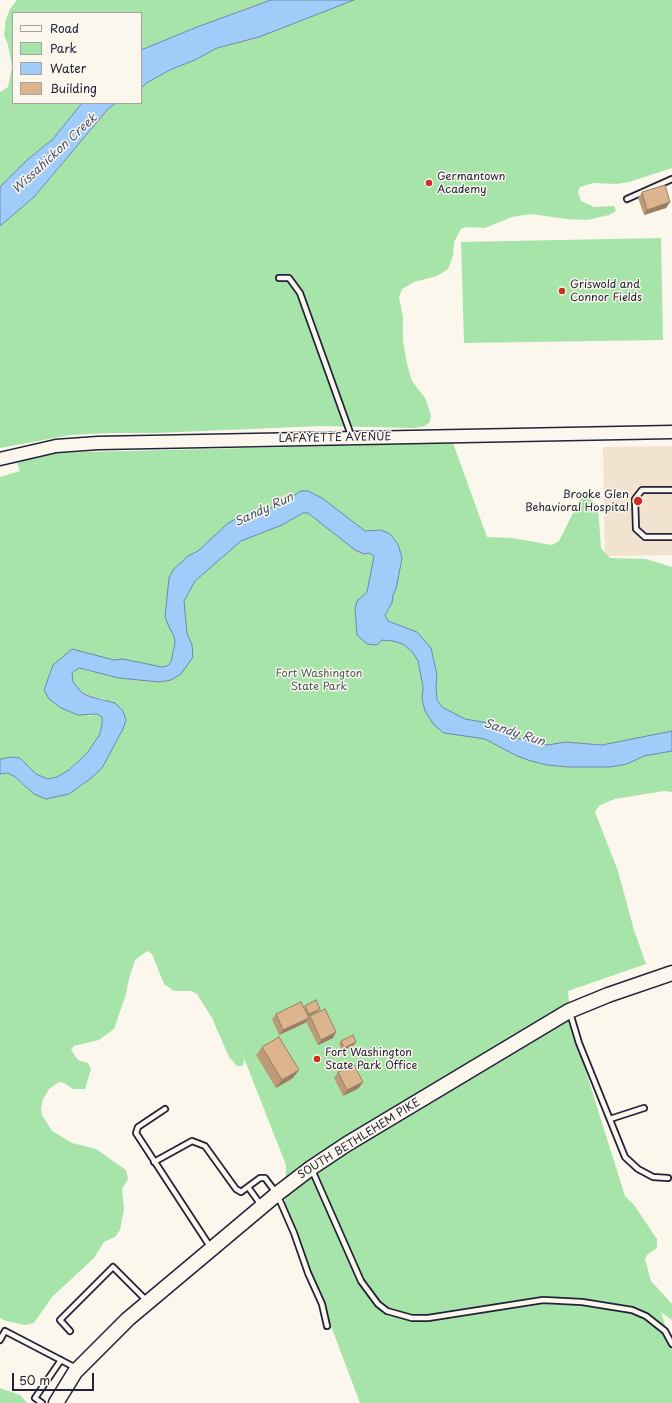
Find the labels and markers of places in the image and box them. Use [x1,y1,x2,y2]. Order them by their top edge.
place label: Germantown Academy [437,170,505,196]
marker: Germantown Academy [424,178,434,188]
place label: Griswold and Connor Fields [570,278,642,304]
marker: Griswold and Connor Fields [557,286,567,296]
place label: Brooke Glen Behavioral Hospital [525,488,629,514]
marker: Brooke Glen Behavioral Hospital [632,495,644,507]
place label: Fort Washington State Park Office [325,1046,417,1072]
marker: Fort Washington State Park Office [312,1054,322,1064]

